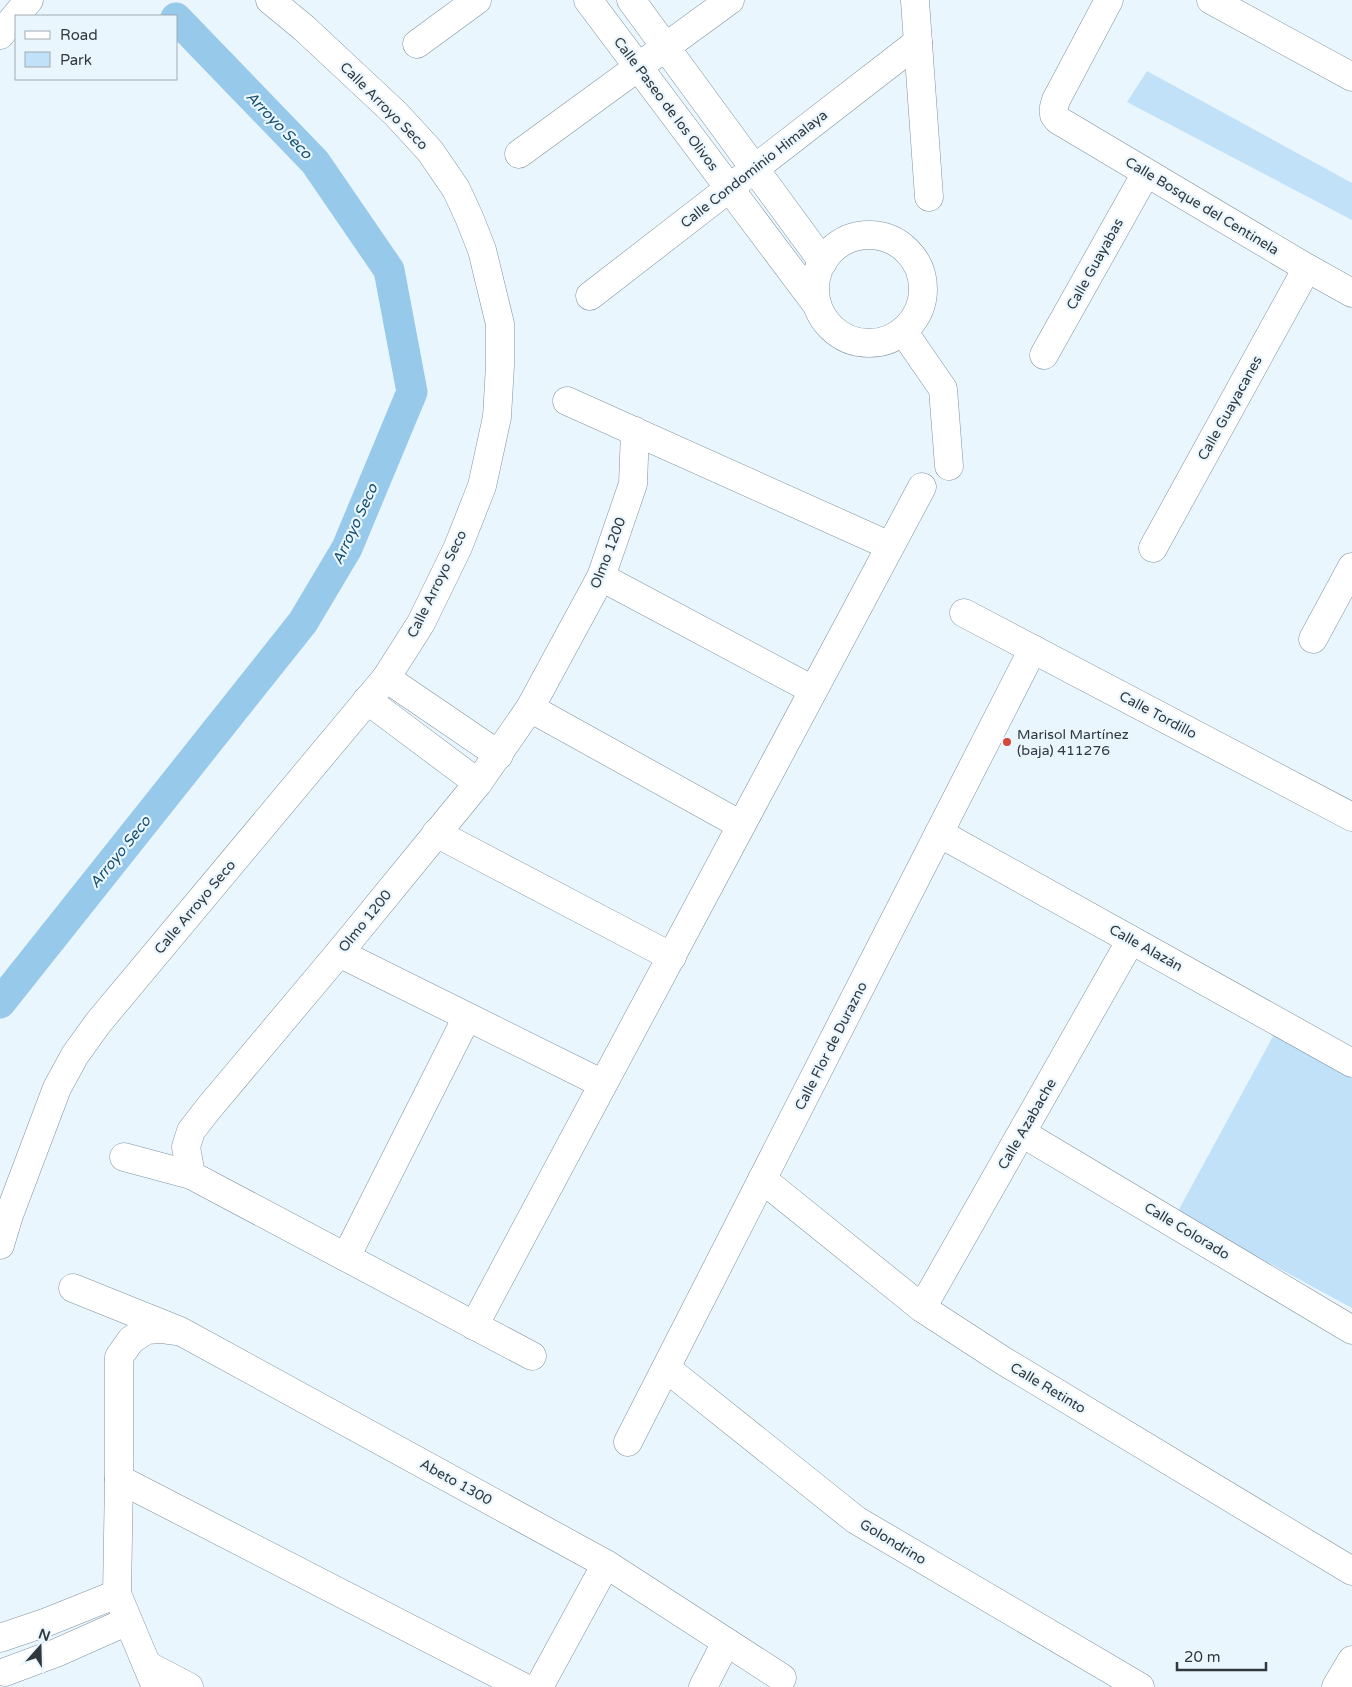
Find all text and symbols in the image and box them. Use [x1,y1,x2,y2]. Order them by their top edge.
legend [15,15,178,80]
text: Road [60,26,98,44]
street label: Calle Paseo de los Olivos [610,34,722,175]
text: Park [60,51,92,69]
street label: Calle Arroyo Seco [336,58,432,154]
water label: Arroyo Seco [242,87,316,163]
street label: Calle Condominio Himalaya [677,106,831,232]
street label: Calle Bosque del Centinela [1122,153,1282,259]
street label: Calle Guayabas [1063,215,1127,313]
street label: Calle Guayacanes [1194,353,1266,463]
water label: Arroyo Seco [328,480,382,567]
street label: Olmo 1200 [587,515,629,591]
street label: Calle Arroyo Seco [404,527,470,641]
street label: Calle Tordillo [1116,687,1200,743]
place label: Marisol Martínez (baja) 411276 [1017,726,1129,759]
marker: Marisol Martínez (baja) 411276 [1001,736,1013,748]
water label: Arroyo Seco [86,812,155,892]
street label: Calle Arroyo Seco [151,857,239,957]
street label: Olmo 1200 [335,886,395,955]
street label: Calle Alazán [1106,921,1186,975]
street label: Calle Flor de Durazno [791,979,871,1113]
street label: Calle Azabache [994,1076,1060,1172]
street label: Calle Colorado [1141,1199,1233,1263]
street label: Calle Retinto [1007,1359,1089,1417]
street label: Abeto 1300 [417,1455,495,1509]
street label: Golondrino [857,1516,929,1568]
north arrow [15,1622,65,1672]
text: N [36,1625,52,1645]
scale bar [1177,1640,1266,1672]
text: 20 m [1184,1648,1221,1666]

